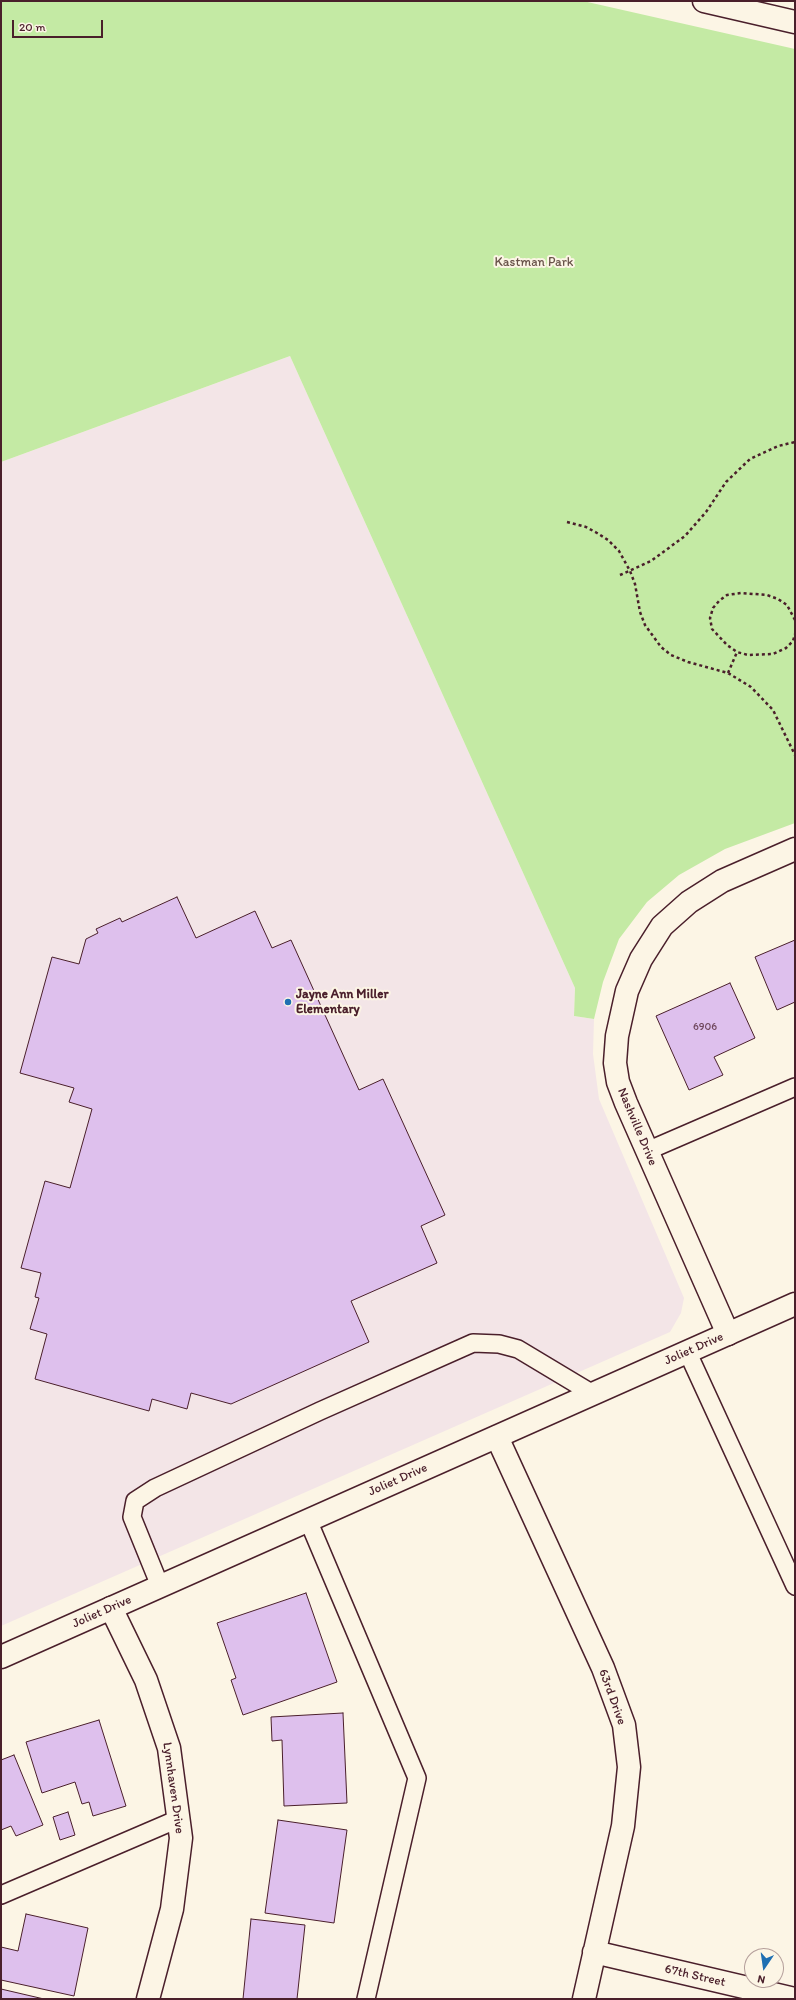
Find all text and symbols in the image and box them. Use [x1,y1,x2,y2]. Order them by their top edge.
scale bar [14,12,105,38]
text: 20 m [19,20,46,34]
park label: Kastman Park [495,255,573,271]
place label: Jayne Ann Miller Elementary [296,987,389,1018]
marker: Jayne Ann Miller Elementary [283,997,293,1007]
house number: 6906 [693,1020,717,1034]
street label: Nashville Drive [614,1086,660,1168]
street label: Joliet Drive [662,1329,726,1369]
street label: Joliet Drive [366,1460,430,1500]
street label: Joliet Drive [70,1592,134,1632]
street label: 63rd Drive [595,1667,629,1727]
street label: Lynnhaven Drive [159,1741,187,1835]
north arrow [744,1948,784,1988]
street label: 67th Street [663,1961,727,1991]
text: N [756,1972,766,1986]

